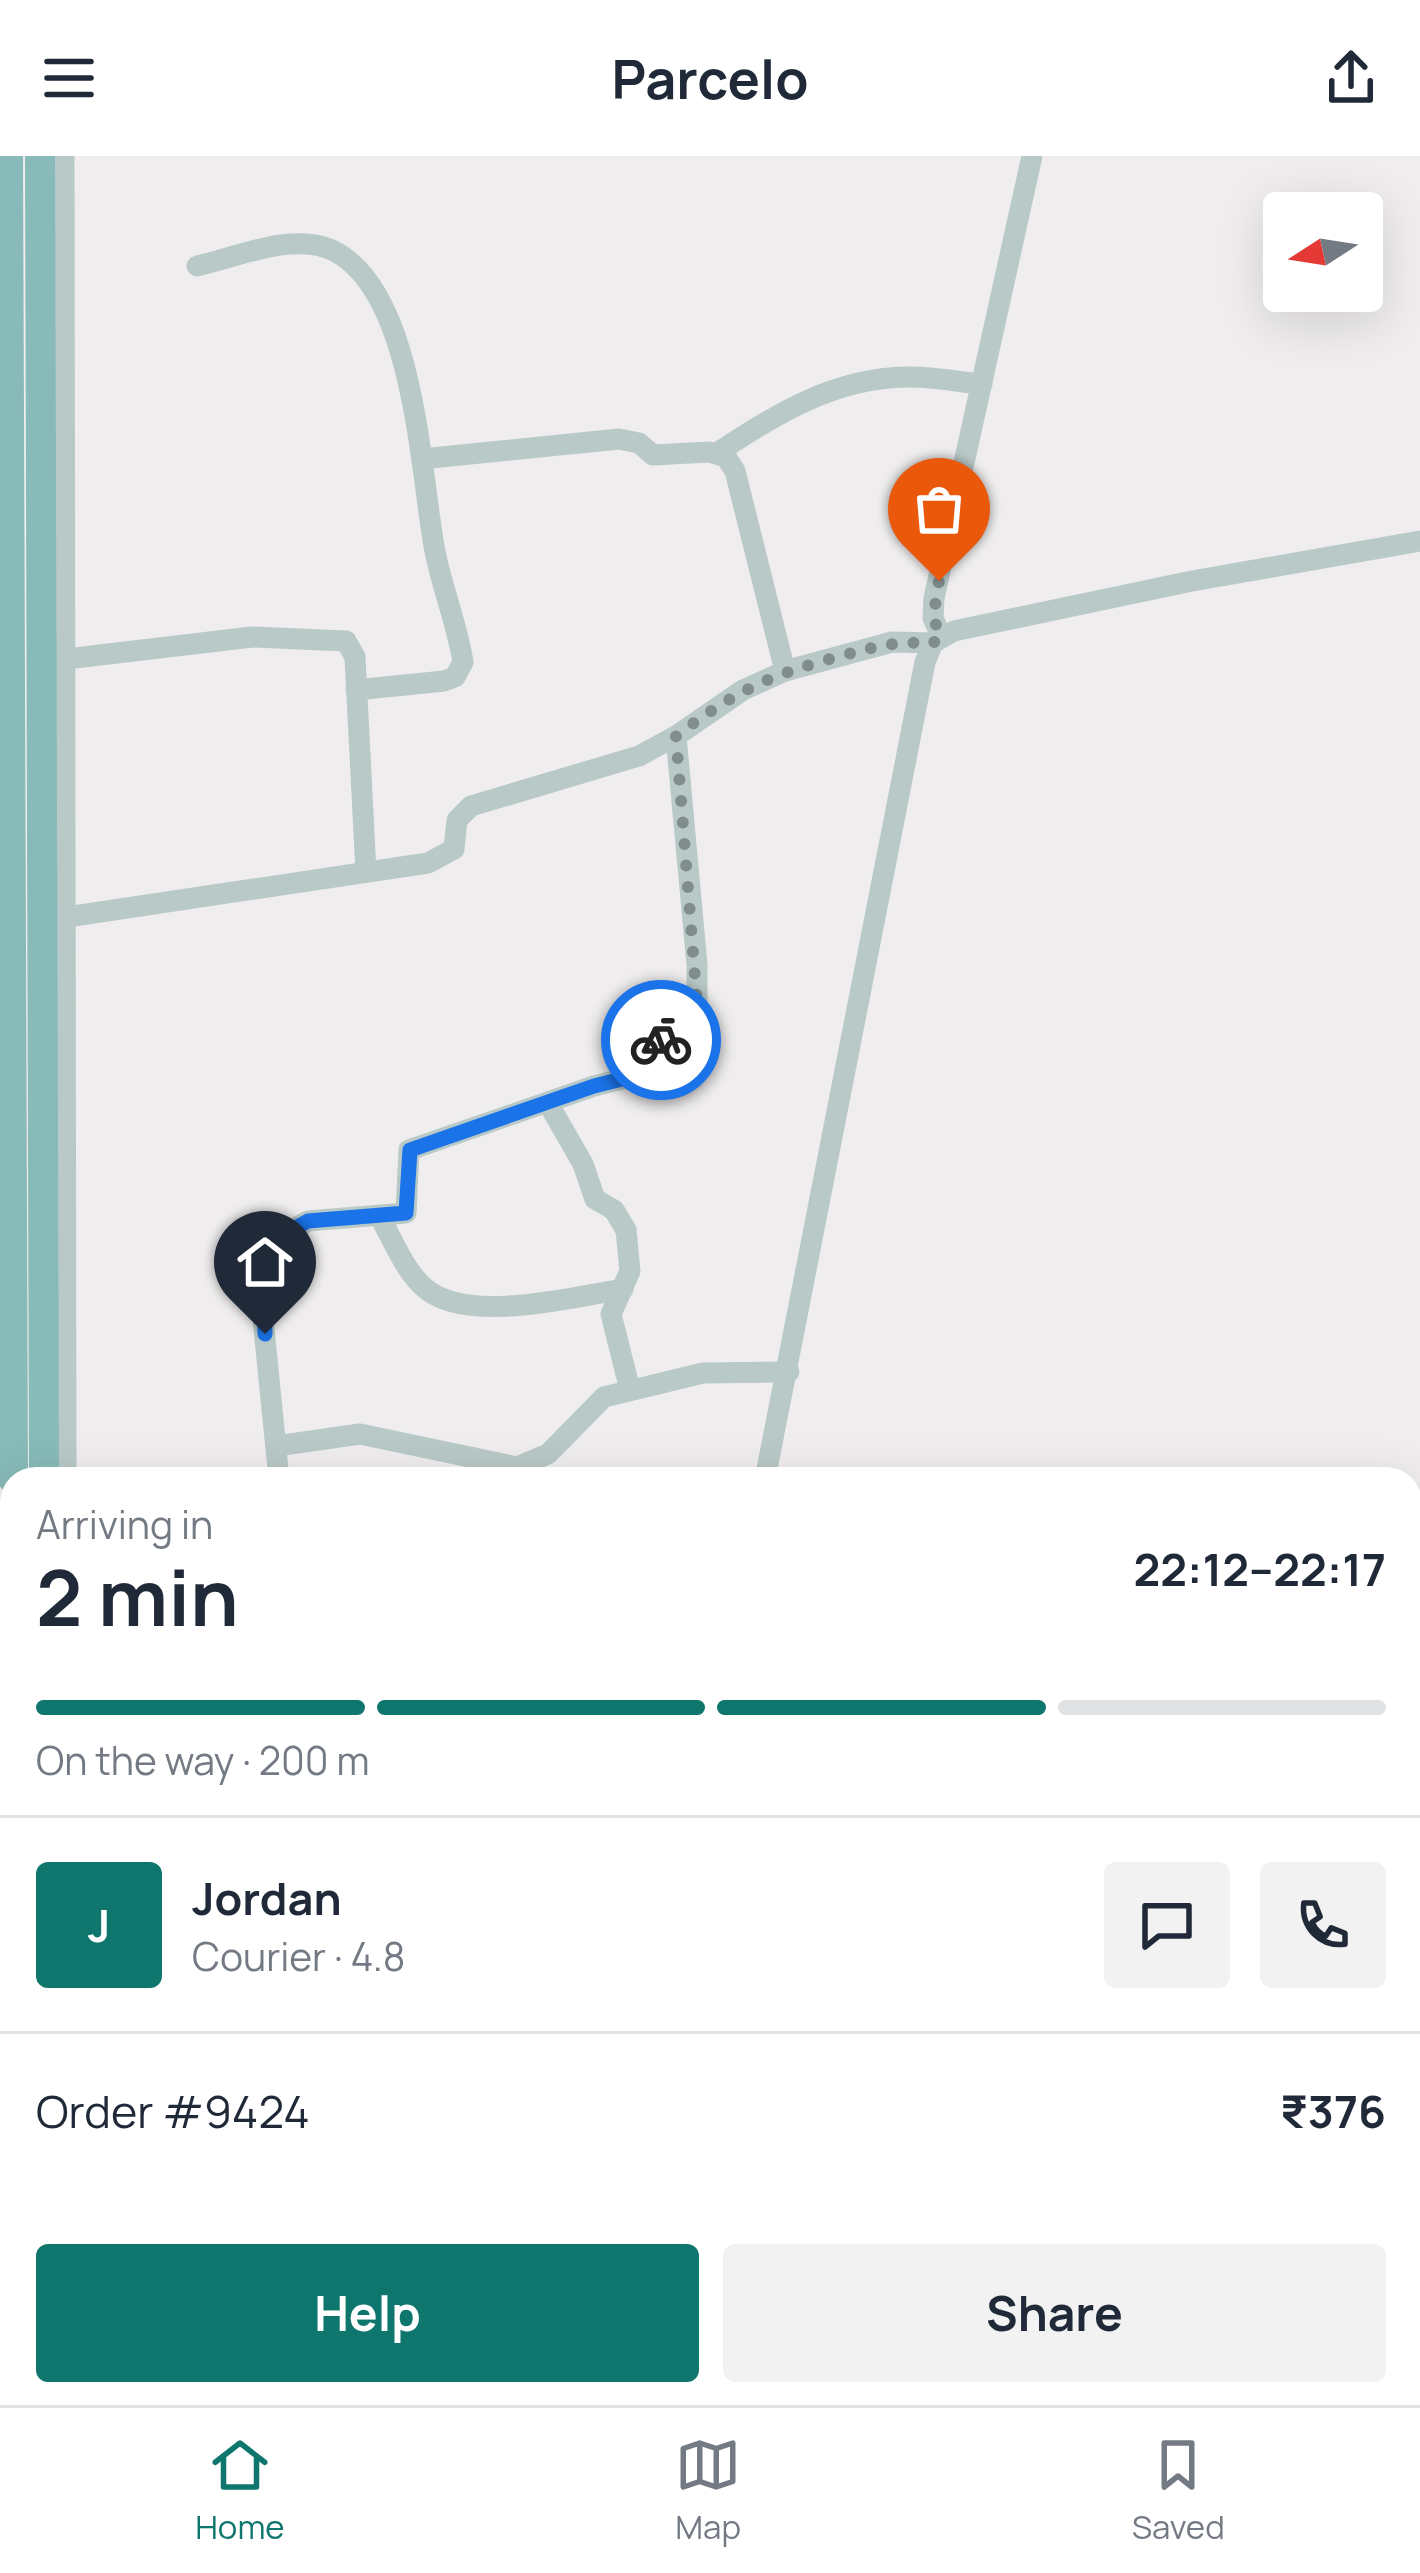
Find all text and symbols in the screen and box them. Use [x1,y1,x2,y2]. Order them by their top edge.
text: Parcelo [611,41,809,115]
icon: menu [36,45,102,111]
icon: share [1318,45,1384,111]
north arrow [1263,192,1383,312]
map controls [1263,192,1383,312]
pin [888,458,990,581]
icon: bag [906,476,972,542]
courier [601,980,721,1100]
icon: bike [628,1007,694,1073]
pin [214,1211,316,1334]
icon: home [232,1229,298,1295]
text: Arriving in [36,1497,213,1551]
text: 22:12–22:17 [1133,1538,1386,1600]
text: 2 min [36,1543,239,1649]
text: On the way · 200 m [36,1733,370,1787]
button: chat [1104,1862,1230,1988]
button: phone [1260,1862,1386,1988]
text: Jordan [192,1867,342,1929]
text: J [88,1894,110,1956]
text: Courier · 4.8 [192,1929,405,1983]
text: Order #9424 [36,2080,310,2142]
text: ₹376 [1280,2080,1386,2142]
button: Help [36,2244,699,2382]
button: Share [723,2244,1386,2382]
tab: Home [195,2432,285,2549]
tab: Map [675,2432,741,2549]
tab: Saved [1132,2432,1225,2549]

